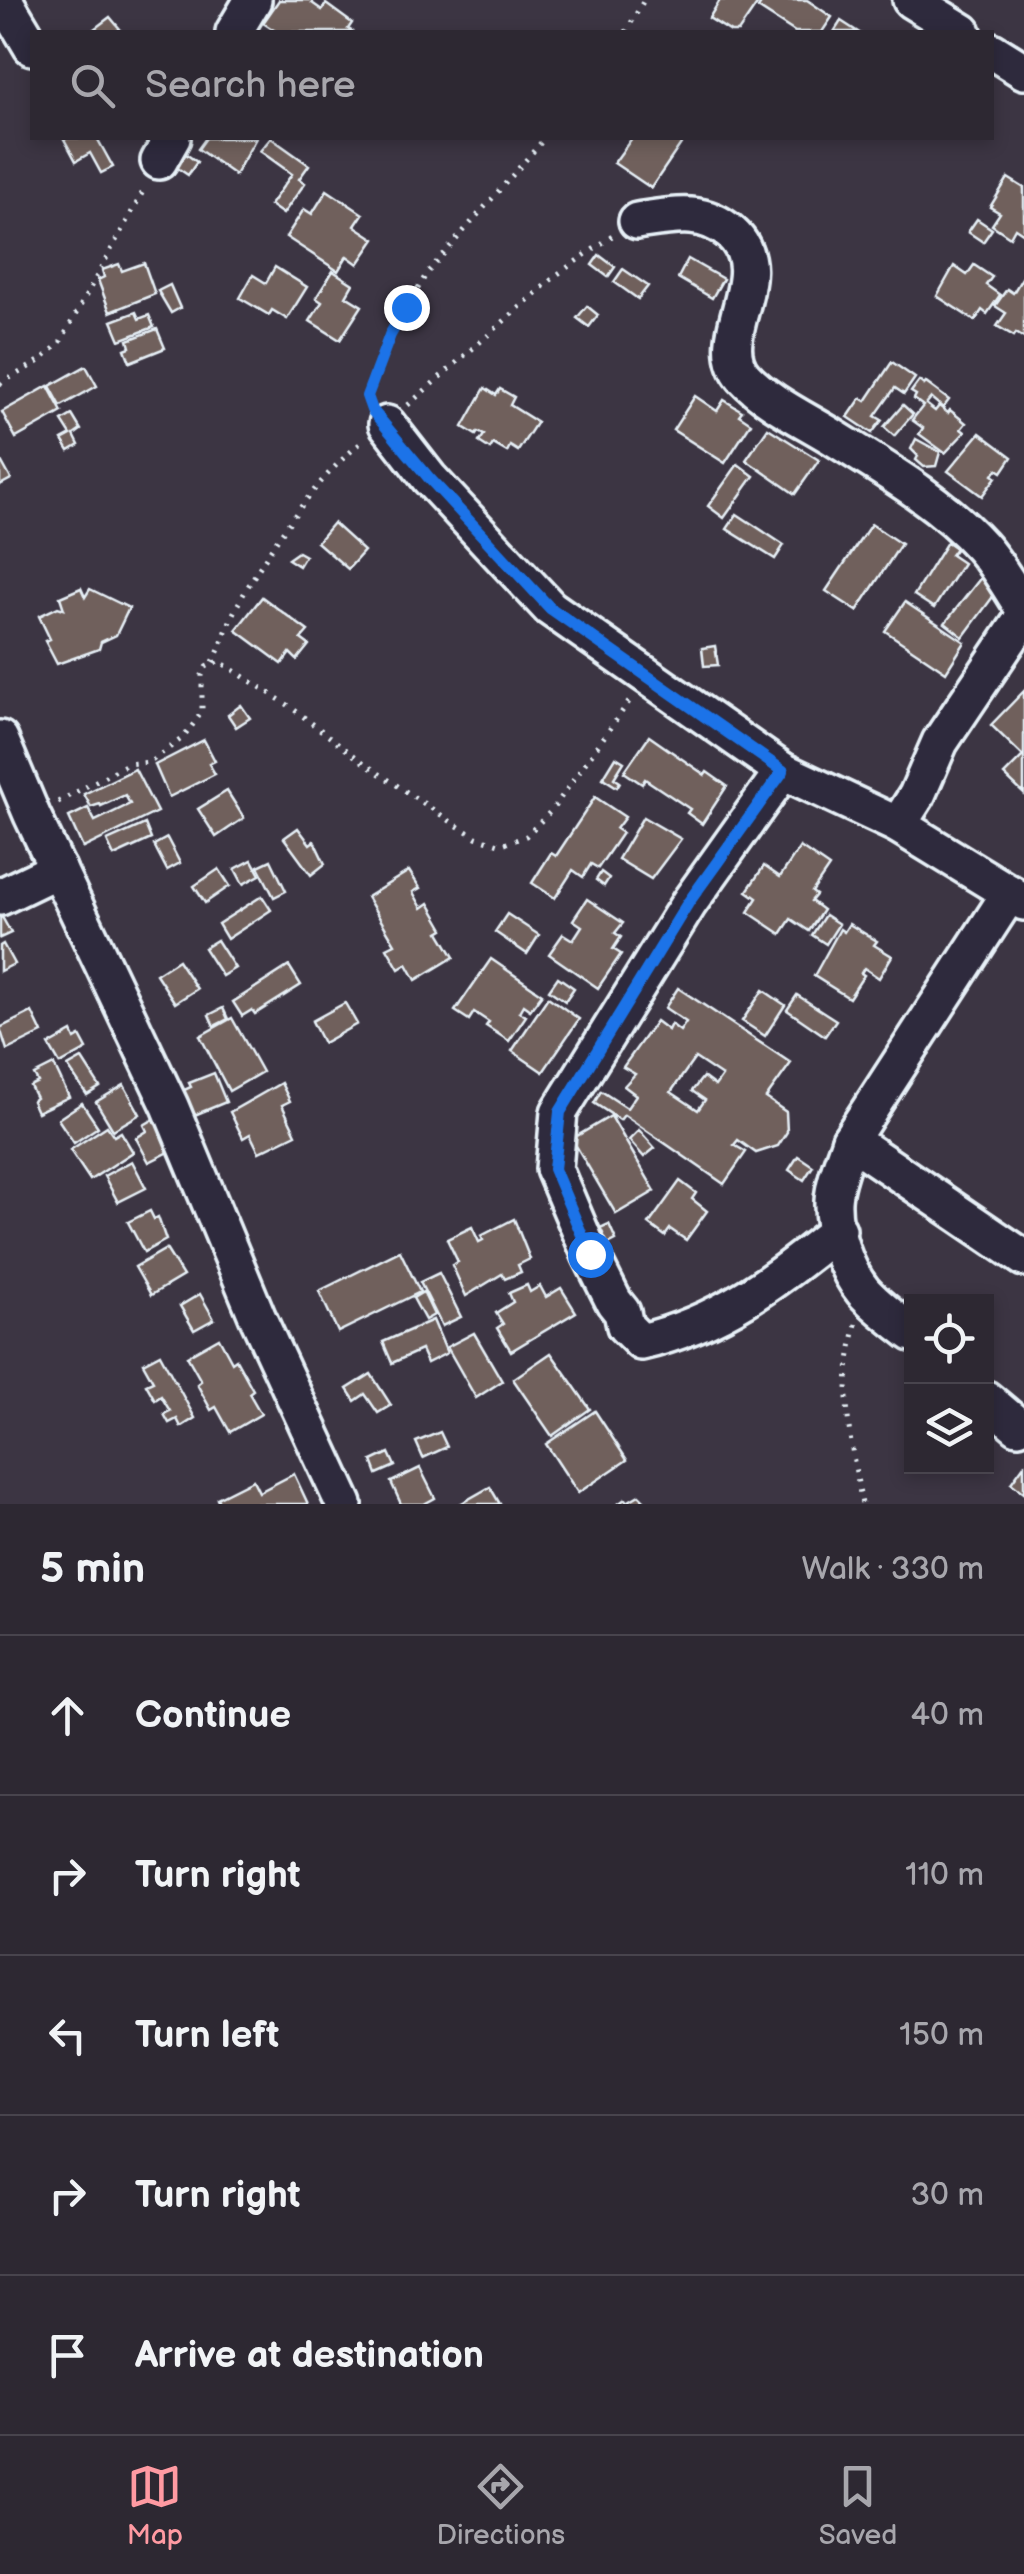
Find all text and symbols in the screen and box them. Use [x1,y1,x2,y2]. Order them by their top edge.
search box [30,30,994,140]
icon: search [65,58,120,113]
text: Search here [145,63,356,108]
route end [384,285,430,331]
route start [568,1232,614,1278]
map controls [904,1294,994,1474]
button: locate [904,1294,994,1384]
button: layers [904,1384,994,1474]
text: 5 min [40,1544,145,1595]
text: Walk · 330 m [802,1550,984,1589]
icon: ahead [40,1688,95,1743]
text: Continue [135,1693,291,1738]
text: 40 m [911,1696,984,1735]
icon: right [40,1848,95,1903]
text: Turn right [135,1853,300,1898]
text: 110 m [905,1856,984,1895]
icon: left [40,2008,95,2063]
text: Turn left [135,2013,279,2058]
text: 150 m [899,2016,984,2055]
icon: right [40,2168,95,2223]
text: Turn right [135,2173,300,2218]
text: 30 m [910,2176,984,2215]
icon: arrive [40,2328,95,2383]
text: Arrive at destination [135,2333,484,2378]
tab: Map [127,2459,183,2552]
tab: Directions [436,2459,565,2552]
tab: Saved [819,2459,897,2552]

